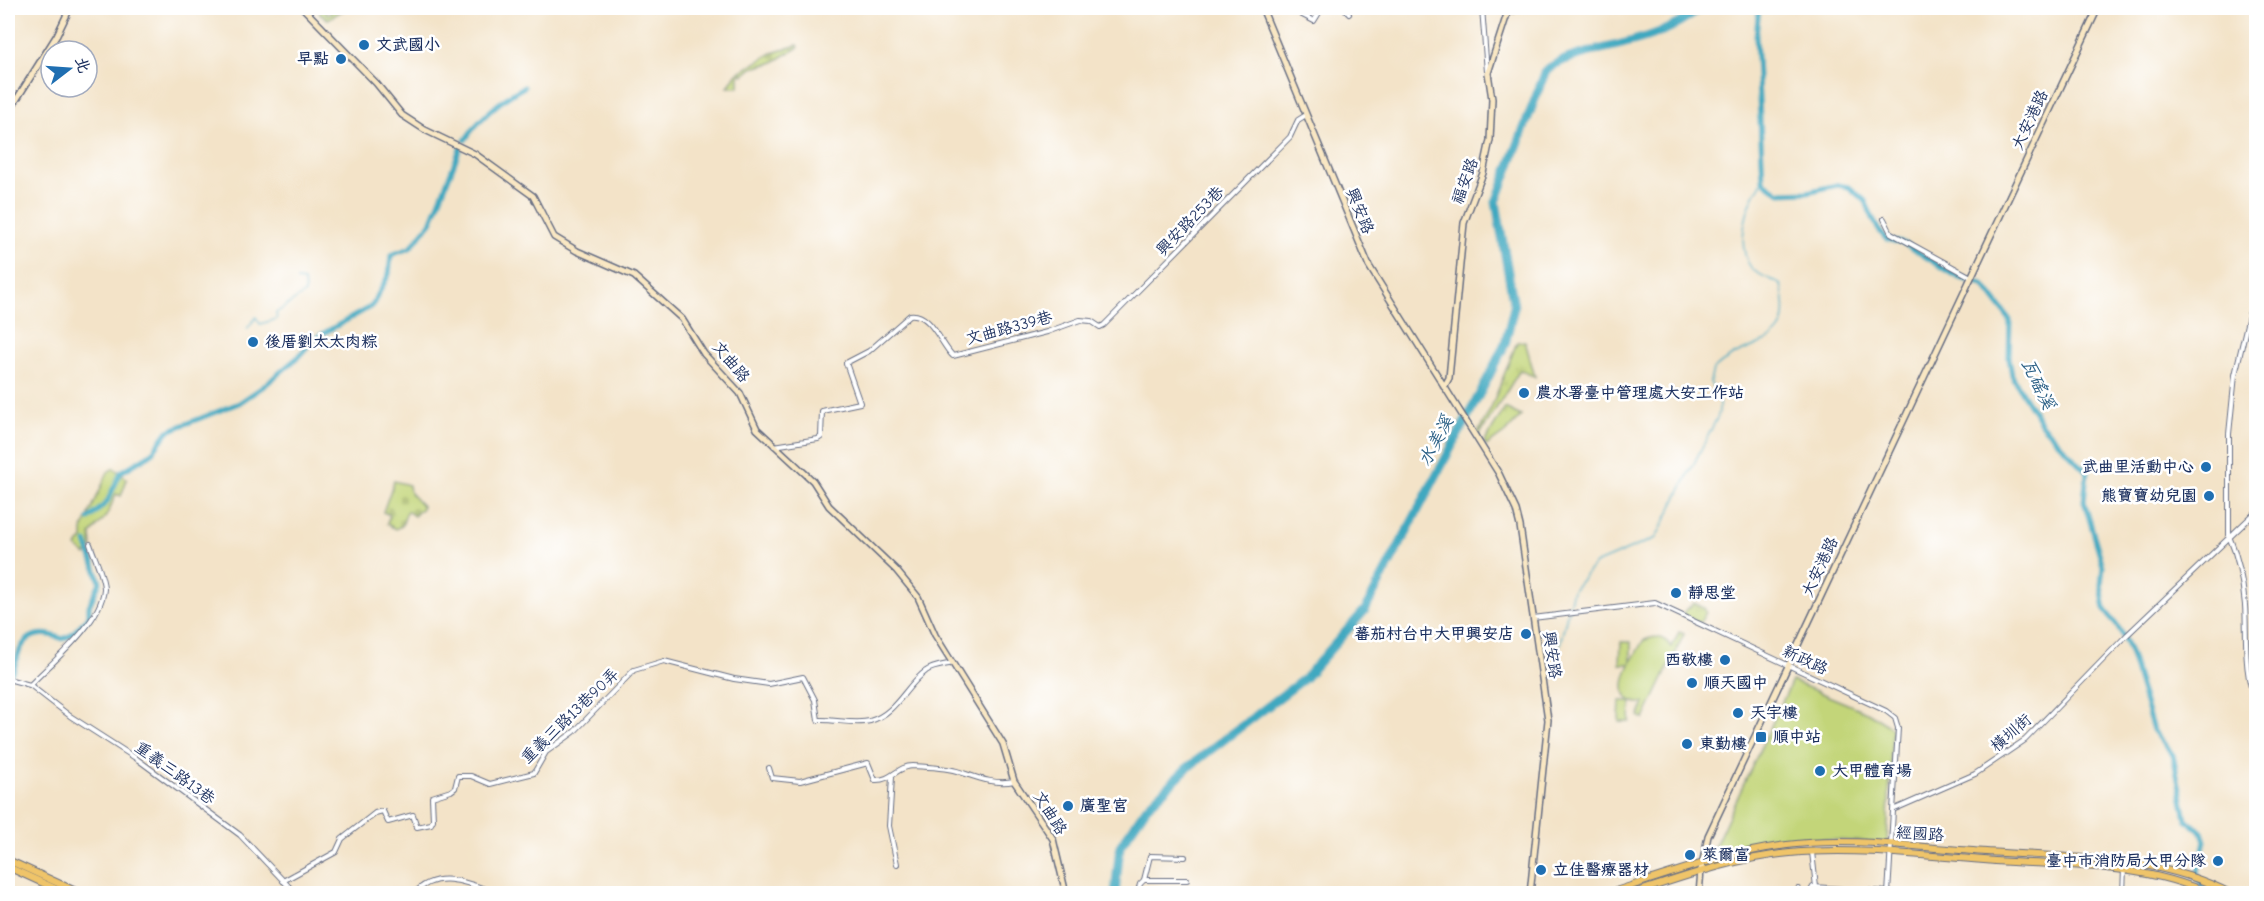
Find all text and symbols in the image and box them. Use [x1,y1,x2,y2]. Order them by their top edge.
place label: 文武國小 [376,36,440,54]
marker: 文武國小 [357,38,371,52]
north arrow [39,39,99,99]
place label: 早點 [297,50,329,68]
marker: 早點 [334,52,348,66]
text: 北 [71,55,93,75]
street label: 大安港路 [2008,87,2052,153]
street label: 福安路 [1448,155,1482,207]
street label: 興安路253巷 [1153,183,1227,259]
street label: 興安路 [1343,185,1377,237]
street label: 文曲路339巷 [964,308,1054,348]
place label: 後厝劉太太肉粽 [265,333,378,351]
marker: 後厝劉太太肉粽 [246,335,260,349]
street label: 文曲路 [709,338,753,386]
water label: 瓦磘溪 [2017,355,2060,414]
place label: 農水署臺中管理處大安工作站 [1536,384,1744,402]
marker: 農水署臺中管理處大安工作站 [1517,386,1531,400]
water label: 水美溪 [1414,411,1458,470]
place label: 武曲里活動中心 [2082,458,2194,476]
marker: 武曲里活動中心 [2199,460,2213,474]
place label: 熊寶寶幼兒園 [2101,487,2197,505]
marker: 熊寶寶幼兒園 [2202,489,2216,503]
street label: 大安港路 [1798,534,1842,600]
place label: 靜思堂 [1688,584,1736,602]
marker: 靜思堂 [1669,586,1683,600]
place label: 蕃茄村台中大甲興安店 [1354,625,1514,643]
marker: 蕃茄村台中大甲興安店 [1519,627,1533,641]
street label: 興安路 [1540,630,1564,680]
street label: 新政路 [1779,642,1831,678]
place label: 西敬樓 [1665,651,1713,669]
marker: 西敬樓 [1718,653,1732,667]
street label: 重義三路13巷90弄 [517,665,623,767]
place label: 順天國中 [1704,674,1768,692]
marker: 順天國中 [1685,676,1699,690]
place label: 天宇樓 [1750,704,1798,722]
marker: 天宇樓 [1731,706,1745,720]
street label: 橫圳街 [1987,710,2035,756]
place label: 順中站 [1773,728,1821,746]
marker: 順中站 [1754,730,1768,744]
place label: 東勤樓 [1699,735,1747,753]
marker: 東勤樓 [1680,737,1694,751]
street label: 重義三路13巷 [132,738,218,808]
place label: 大甲體育場 [1832,762,1912,780]
marker: 大甲體育場 [1813,764,1827,778]
street label: 文曲路 [1030,788,1070,838]
place label: 廣聖宮 [1080,797,1128,815]
marker: 廣聖宮 [1061,799,1075,813]
street label: 經國路 [1895,823,1945,845]
place label: 萊爾富 [1702,846,1750,864]
marker: 萊爾富 [1683,848,1697,862]
place label: 臺中市消防局大甲分隊 [2046,852,2206,870]
marker: 臺中市消防局大甲分隊 [2211,854,2225,868]
place label: 立佳醫療器材 [1553,861,1649,879]
marker: 立佳醫療器材 [1534,863,1548,877]

